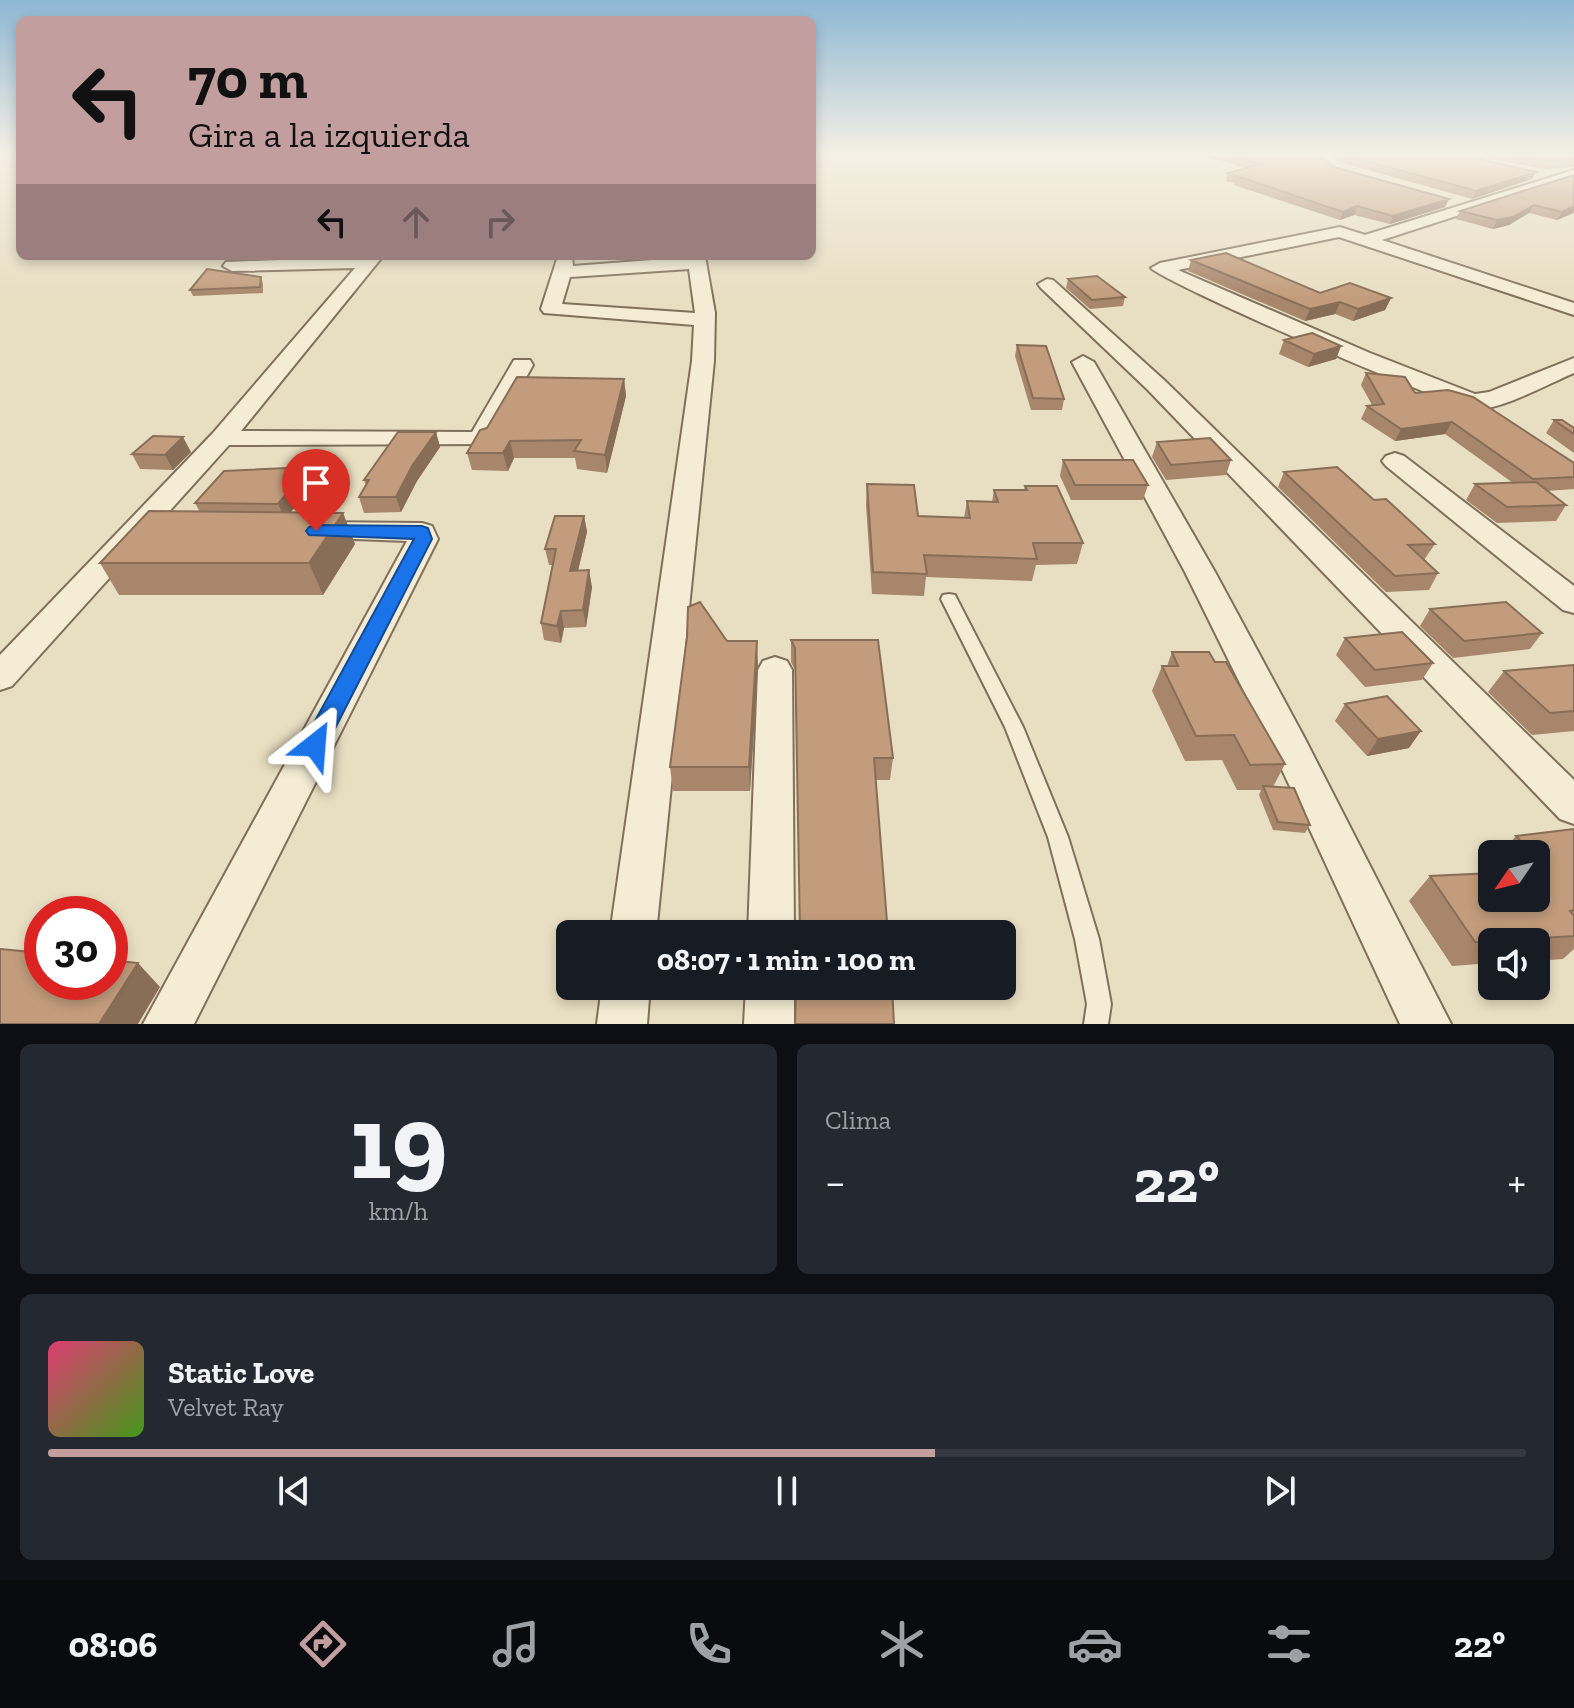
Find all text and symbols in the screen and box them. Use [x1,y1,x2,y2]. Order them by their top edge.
text: 70 m [188,45,308,112]
icon: left [56,48,160,152]
text: Gira a la izquierda [188,113,470,156]
icon: left [310,200,354,244]
icon: ahead [394,200,438,244]
icon: right [478,200,522,244]
pin [282,449,350,531]
icon: arrive [294,461,338,505]
position arrow [273,703,357,787]
north arrow [1478,840,1550,912]
map controls [1478,840,1550,1000]
speed limit sign: 30 [24,896,128,1000]
button: sound [1478,928,1550,1000]
text: 08:07 · 1 min · 100 m [657,942,915,978]
text: 19 [350,1080,447,1205]
text: Clima [825,1104,891,1136]
text: 22° [1133,1145,1220,1217]
text: − [825,1155,846,1208]
text: + [1507,1155,1526,1208]
text: km/h [369,1195,428,1227]
text: Static Love [168,1355,314,1391]
text: Velvet Ray [168,1391,284,1423]
icon: previous [272,1469,316,1513]
icon: pause [765,1469,809,1513]
icon: next [1258,1469,1302,1513]
icon: directions [295,1616,351,1672]
icon: music [488,1616,544,1672]
icon: phone [681,1616,737,1672]
icon: climate [874,1616,930,1672]
icon: car [1067,1616,1123,1672]
icon: filters [1261,1616,1317,1672]
text: 08:06 [69,1623,158,1666]
text: 22° [1454,1623,1505,1666]

